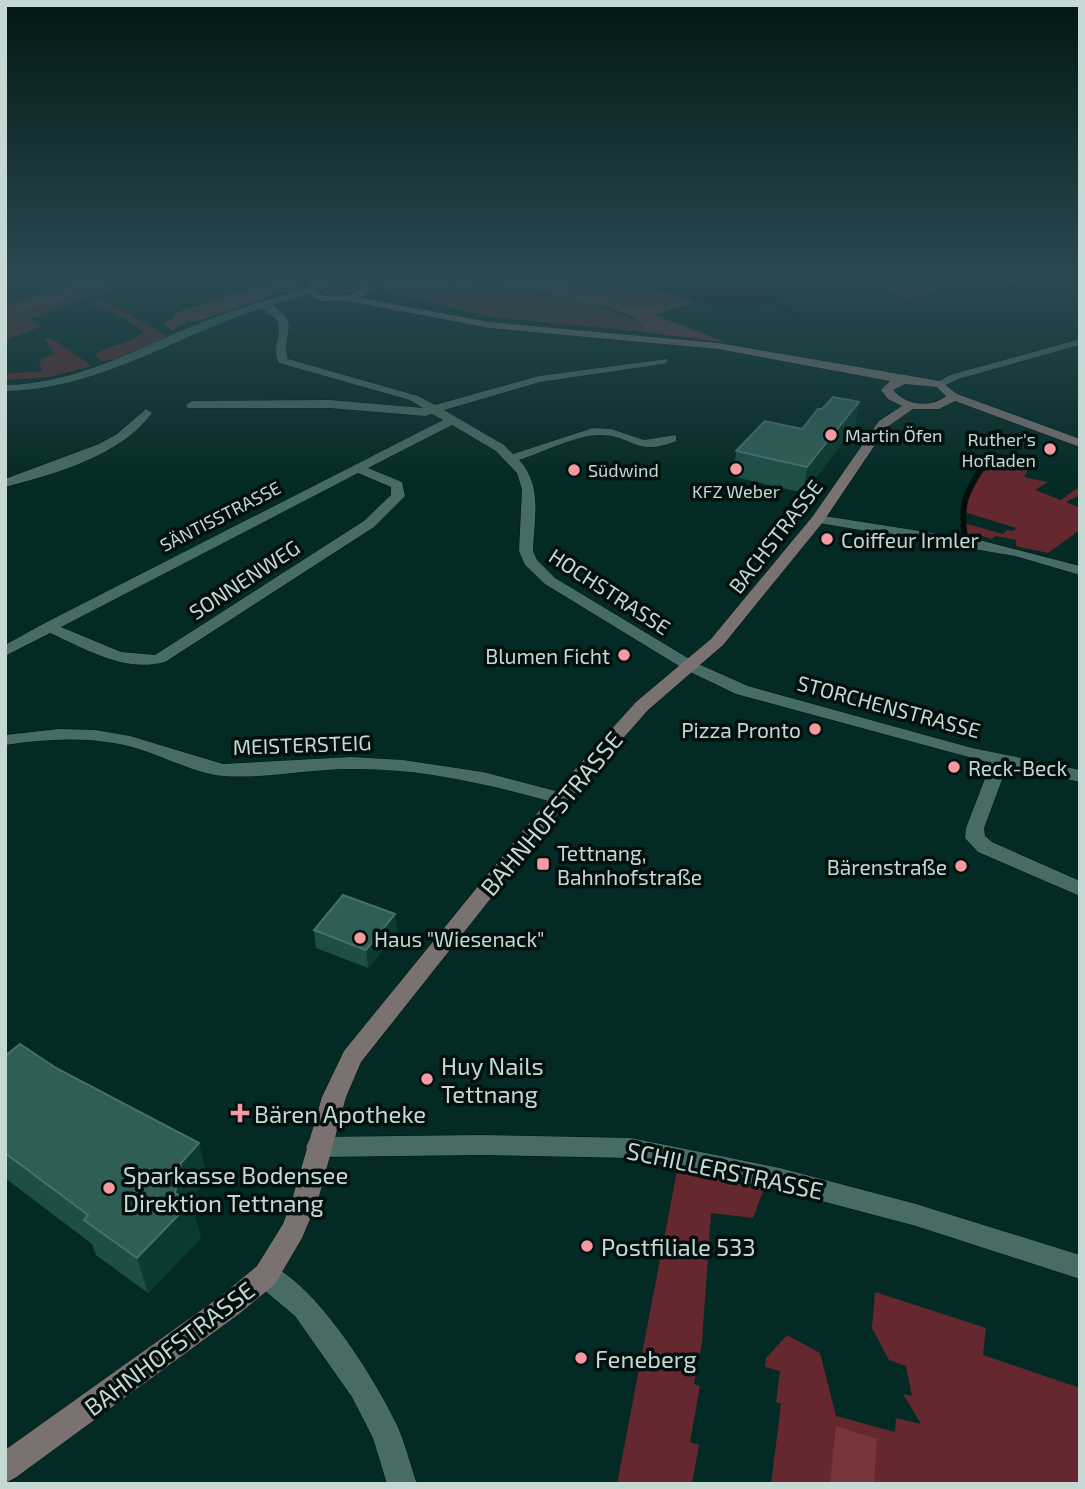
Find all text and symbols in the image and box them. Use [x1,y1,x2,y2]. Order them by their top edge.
place label: Martin Öfen [845,424,943,446]
marker: Martin Öfen [823,427,839,443]
place label: Ruther's Hofladen [961,428,1036,471]
marker: Ruther's Hofladen [1042,441,1058,457]
place label: Südwind [588,459,659,481]
marker: KFZ Weber [728,461,744,477]
marker: Südwind [566,462,582,478]
street label: BACHSTRASSE [723,474,827,598]
street label: SÄNTISSTRASSE [156,476,284,556]
place label: KFZ Weber [692,480,780,502]
place label: Coiffeur Irmler [841,527,980,552]
marker: Coiffeur Irmler [819,531,835,547]
street label: SONNENWEG [184,534,304,624]
street label: HOCHSTRASSE [545,543,675,639]
place label: Blumen Ficht [485,643,610,668]
marker: Blumen Ficht [616,647,632,663]
street label: STORCHENSTRASSE [795,670,983,742]
place label: Pizza Pronto [681,717,801,742]
marker: Pizza Pronto [807,721,823,737]
street label: BAHNHOFSTRASSE [474,725,628,901]
street label: MEISTERSTEIG [232,729,372,759]
place label: Reck-Beck [968,755,1068,780]
marker: Reck-Beck [946,759,962,775]
place label: Tettnang, Bahnhofstraße [557,840,702,889]
place label: Bärenstraße [827,854,947,879]
marker: Tettnang, Bahnhofstraße [535,856,551,872]
marker: Bärenstraße [953,858,969,874]
place label: Haus "Wiesenack" [374,926,544,951]
marker: Haus "Wiesenack" [352,930,368,946]
place label: Huy Nails Tettnang [441,1051,544,1108]
marker: Huy Nails Tettnang [419,1071,435,1087]
place label: Bären Apotheke [254,1099,426,1128]
marker: Bären Apotheke [232,1105,248,1121]
street label: SCHILLERSTRASSE [624,1135,826,1205]
place label: Sparkasse Bodensee Direktion Tettnang [123,1160,348,1217]
marker: Sparkasse Bodensee Direktion Tettnang [101,1180,117,1196]
place label: Postfiliale 533 [601,1232,756,1261]
marker: Postfiliale 533 [579,1238,595,1254]
street label: BAHNHOFSTRASSE [78,1275,260,1421]
place label: Feneberg [595,1344,697,1373]
marker: Feneberg [573,1350,589,1366]

